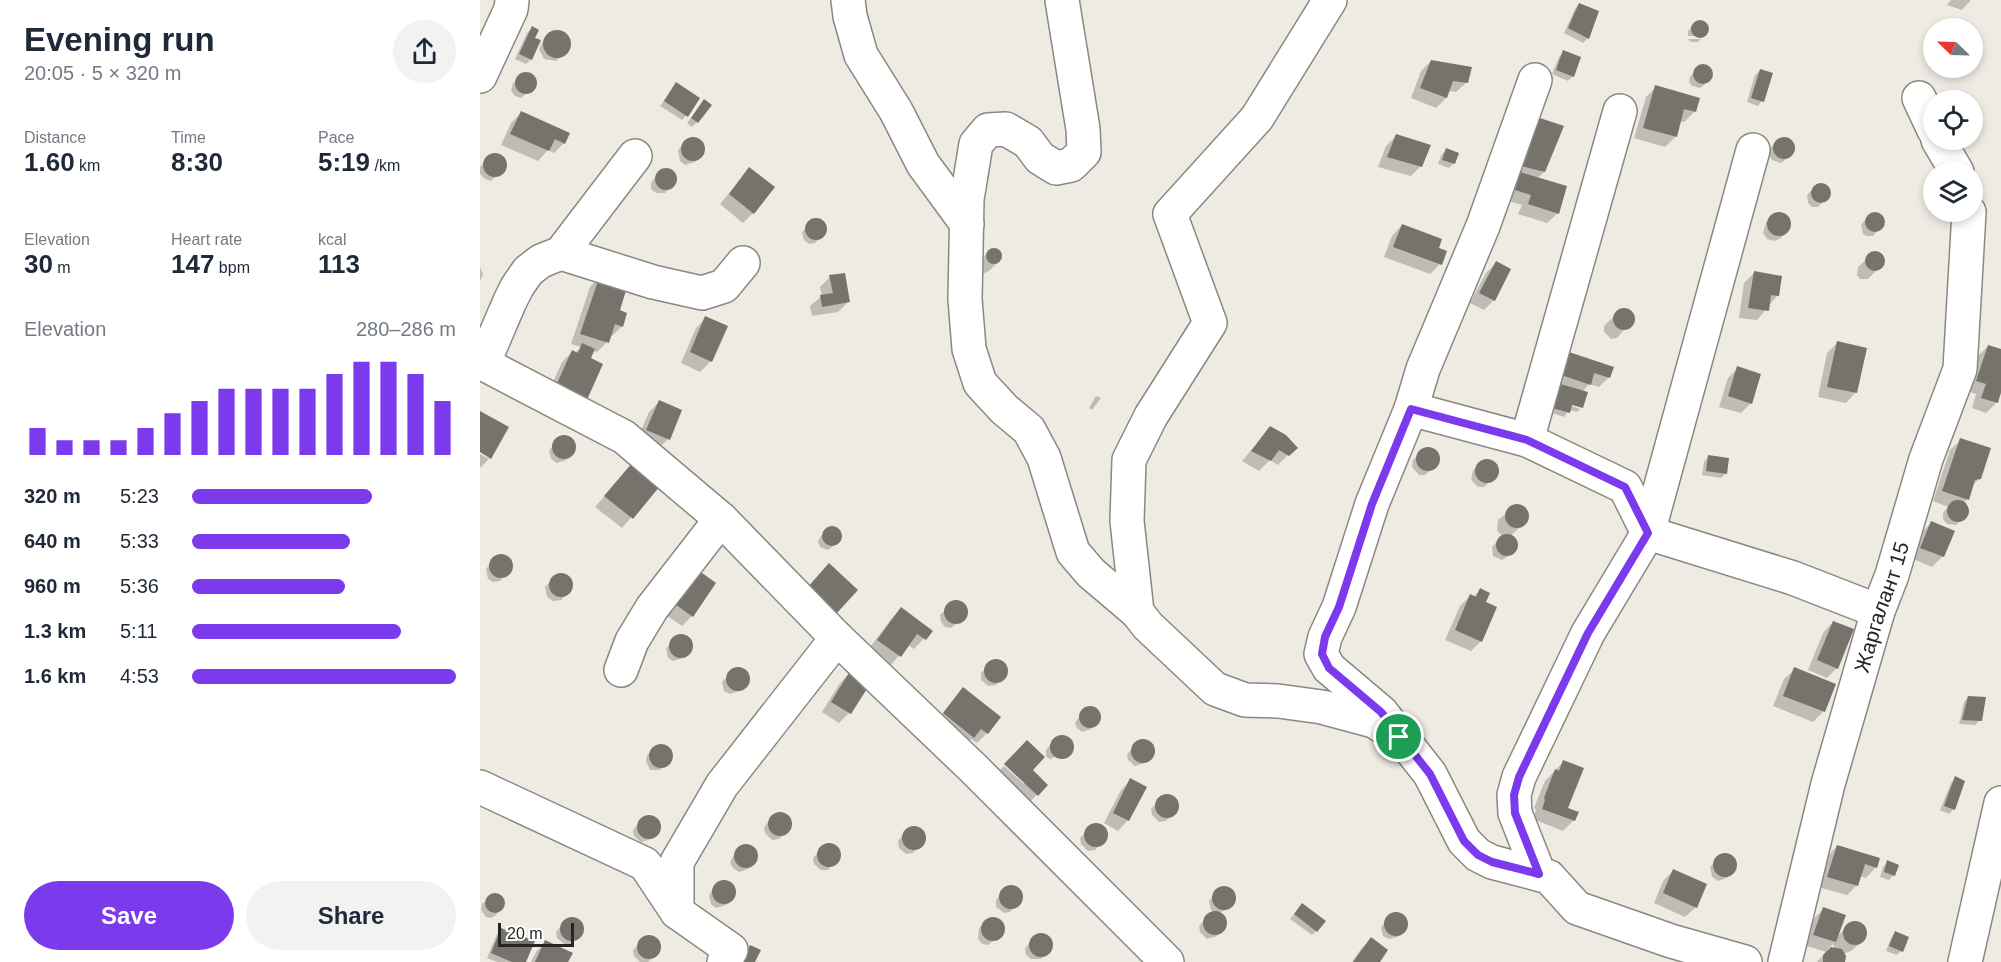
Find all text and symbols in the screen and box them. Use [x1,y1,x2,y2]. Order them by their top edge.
north arrow [1923,18,1983,78]
map controls [1923,18,1983,222]
button: share [393,20,456,83]
text: Evening run [24,21,215,58]
text: 20:05 · 5 × 320 m [24,62,181,84]
button: locate [1923,90,1983,150]
text: Distance [24,129,86,146]
text: Time [171,129,206,146]
text: Pace [318,129,354,146]
text: 1.60 [24,147,75,177]
text: 8:30 [171,147,223,177]
text: 5:19 [318,147,370,177]
text: km [75,157,100,174]
text: /km [370,157,400,174]
button: layers [1923,162,1983,222]
text: Elevation [24,231,90,248]
text: Heart rate [171,231,242,248]
text: kcal [318,231,346,248]
text: 30 [24,249,53,279]
text: 147 [171,249,214,279]
text: 113 [318,249,360,279]
text: m [53,259,71,276]
text: bpm [214,259,250,276]
text: Elevation [24,318,106,340]
text: 280–286 m [356,318,456,340]
text: 320 m [24,485,81,507]
text: 5:23 [120,485,159,507]
text: 640 m [24,530,81,552]
text: 5:33 [120,530,159,552]
street label: Жаргалант 15 [1849,539,1913,675]
text: 960 m [24,575,81,597]
text: 5:36 [120,575,159,597]
text: 1.3 km [24,620,86,642]
text: 5:11 [120,620,157,642]
text: 1.6 km [24,665,86,687]
text: 4:53 [120,665,159,687]
pin [1373,711,1424,762]
icon: arrive [1382,720,1415,753]
button: Save [24,881,234,950]
button: Share [246,881,456,950]
scale bar [498,920,574,948]
text: 20 m [507,925,543,942]

